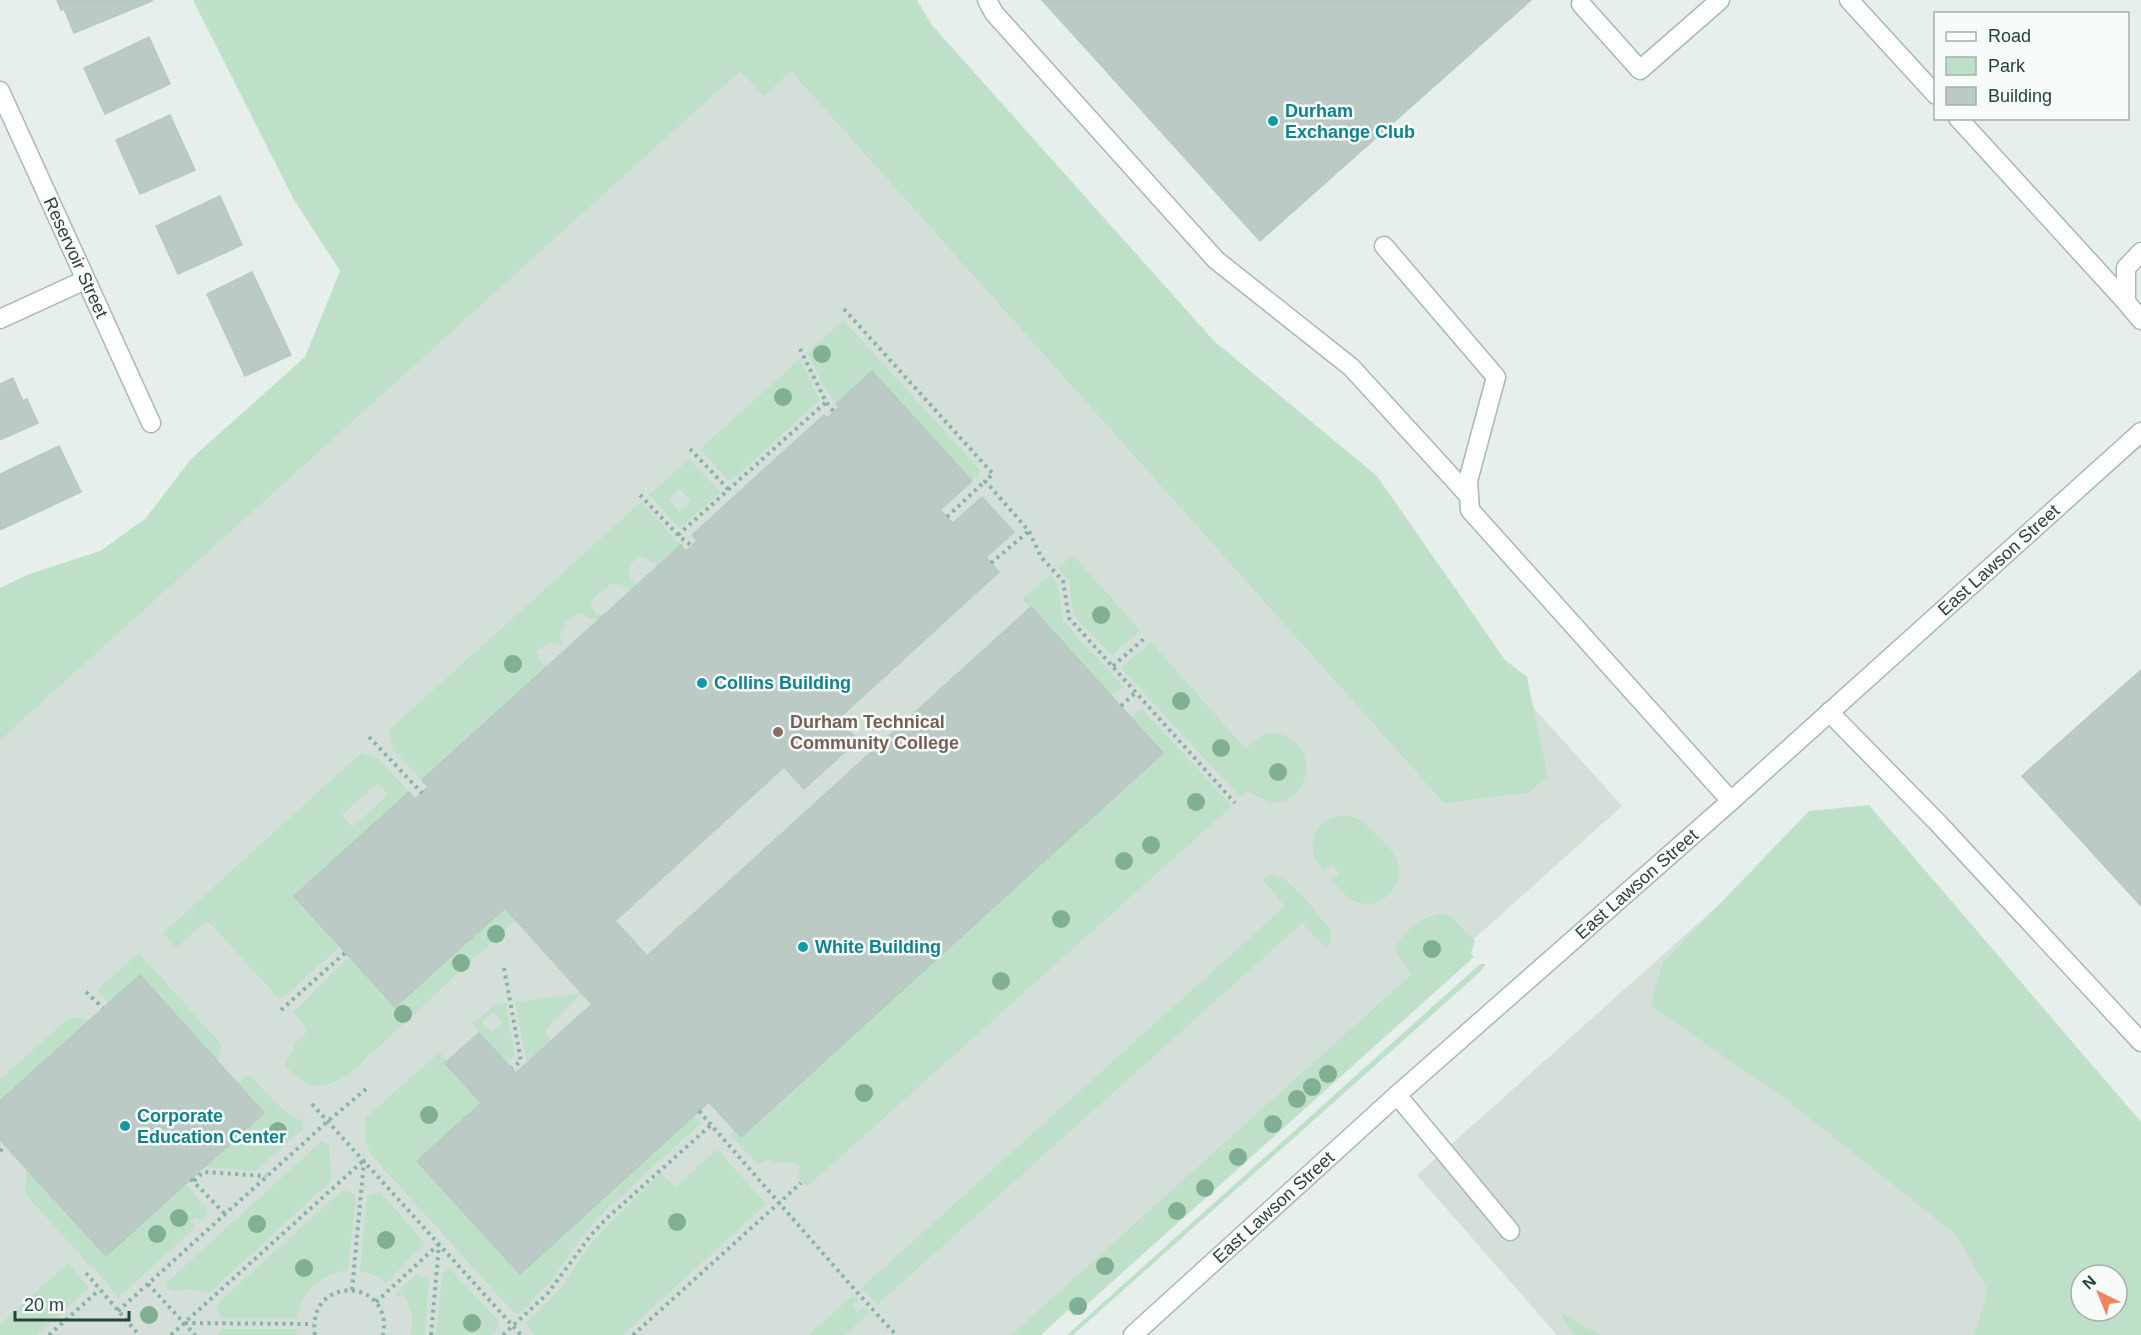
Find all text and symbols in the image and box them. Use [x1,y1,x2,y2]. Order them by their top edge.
legend [1934,12,2129,120]
text: Road [1988,26,2031,46]
text: Park [1988,56,2026,76]
text: Building [1988,86,2052,106]
place label: Durham Exchange Club [1285,101,1415,142]
marker: Durham Exchange Club [1266,114,1280,128]
street label: Reservoir Street [40,194,112,321]
street label: East Lawson Street [1934,500,2064,620]
place label: Collins Building [714,673,851,693]
marker: Collins Building [695,676,709,690]
place label: Durham Technical Community College [790,712,959,753]
marker: Durham Technical Community College [771,725,785,739]
street label: East Lawson Street [1571,825,1702,943]
place label: White Building [815,937,941,957]
marker: White Building [796,940,810,954]
place label: Corporate Education Center [137,1106,286,1147]
marker: Corporate Education Center [118,1119,132,1133]
street label: East Lawson Street [1209,1147,1338,1267]
north arrow [2069,1263,2129,1323]
text: N [2079,1272,2099,1293]
scale bar [15,1284,129,1322]
text: 20 m [24,1295,64,1315]

